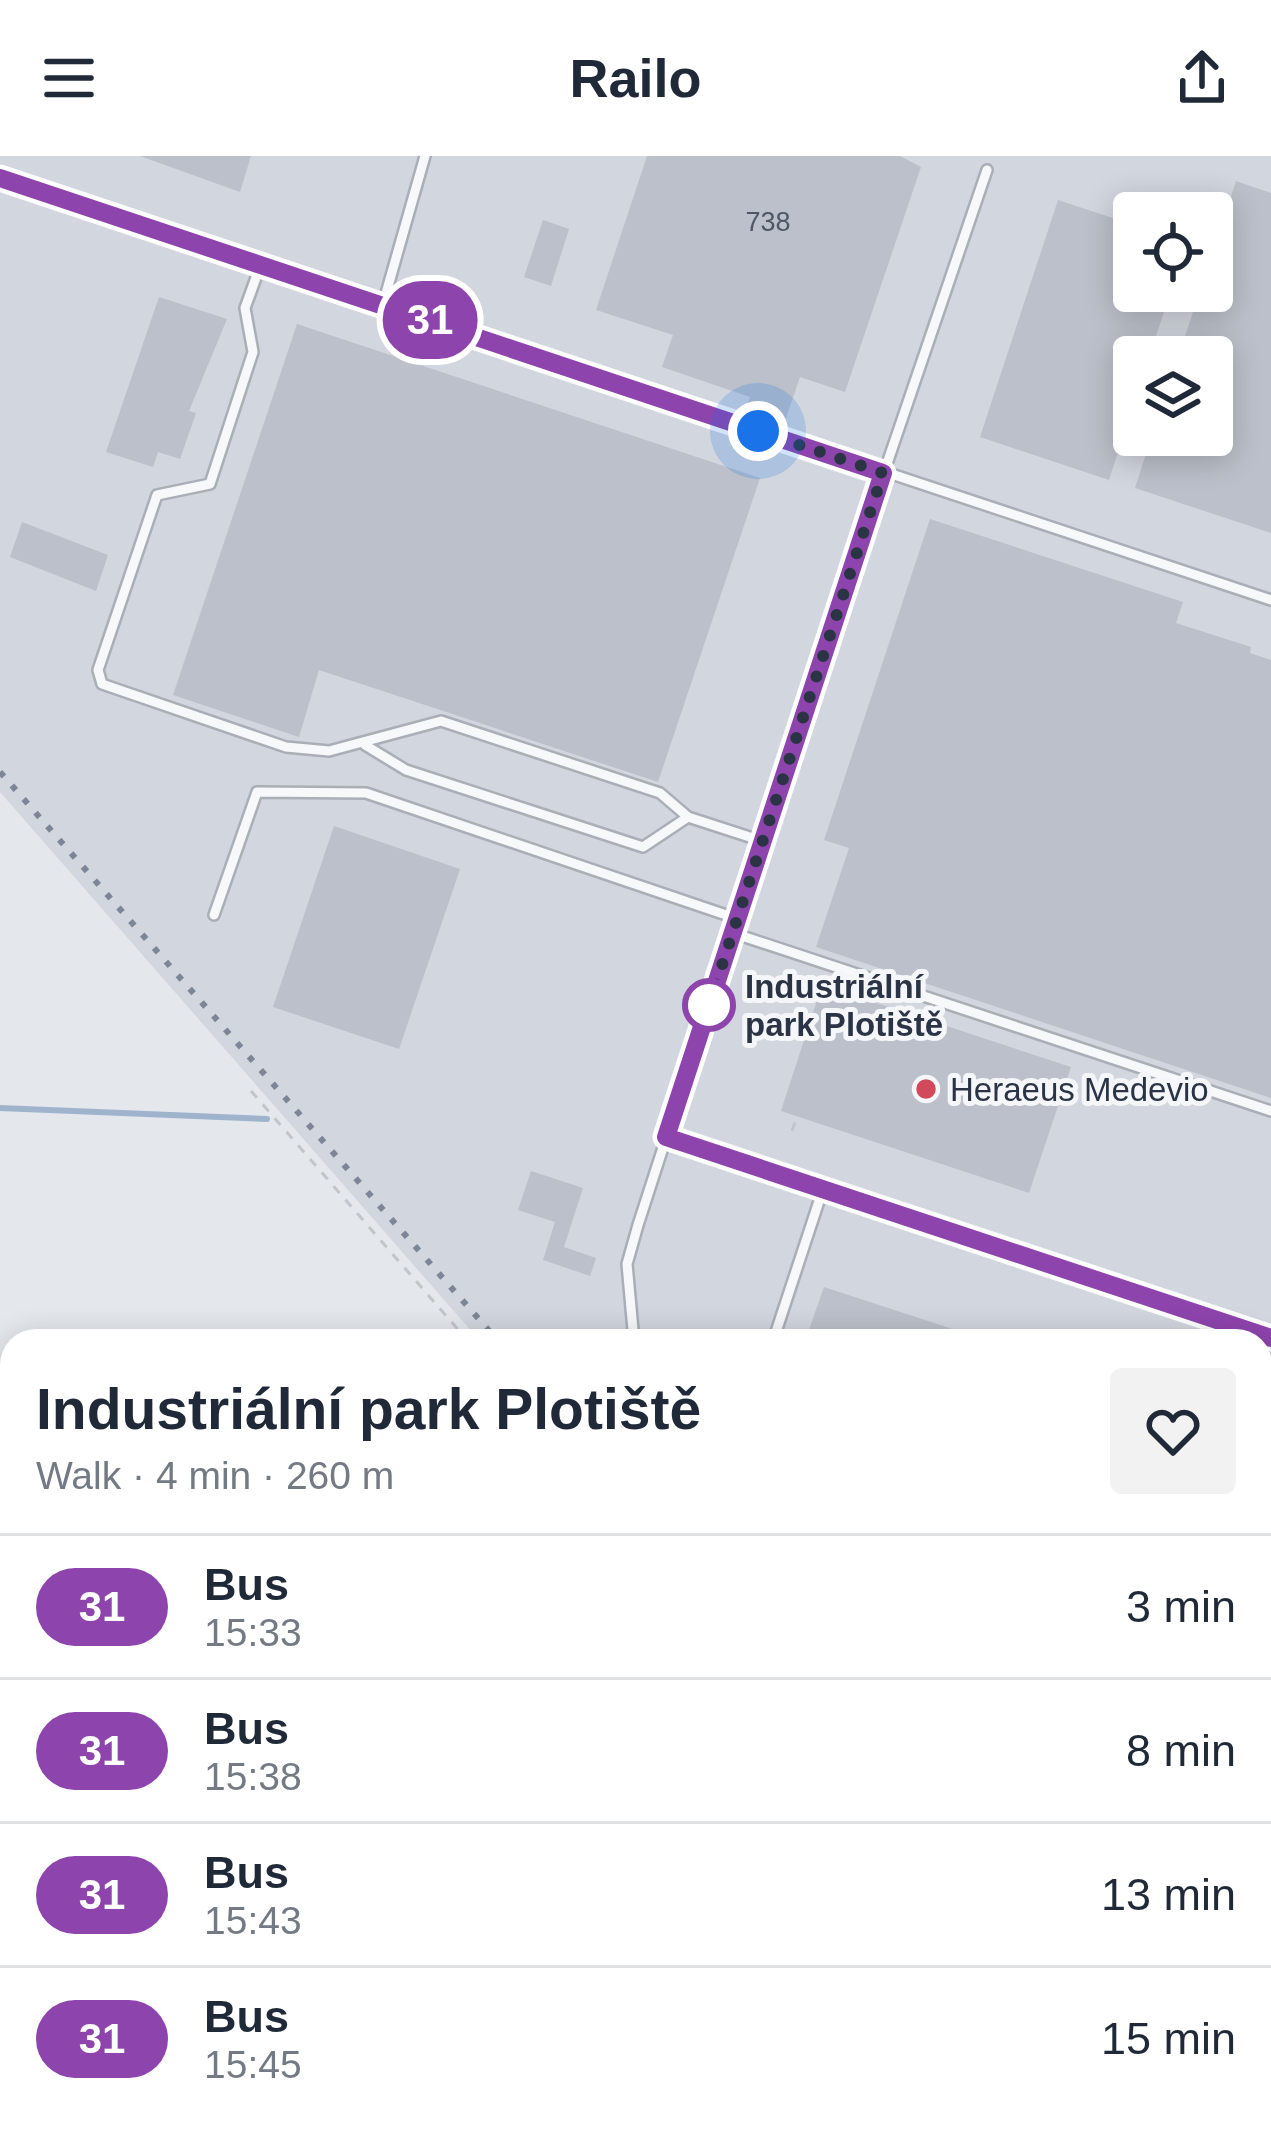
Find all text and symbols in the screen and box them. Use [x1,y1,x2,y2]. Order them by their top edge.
icon: menu [36,45,102,111]
icon: share [1169,45,1235,111]
text: Railo [569,48,702,108]
map controls [1113,192,1233,456]
button: locate [1113,192,1233,312]
house number: 738 [745,207,791,237]
line badge: 31 [376,281,484,359]
text: 31 [407,296,453,343]
button: layers [1113,336,1233,456]
your location [728,401,788,461]
place label: Industriální park Plotiště [745,968,943,1043]
marker: Industriální park Plotiště [684,980,734,1030]
place label: Heraeus Medevio [950,1071,1209,1108]
marker: Heraeus Medevio [913,1076,939,1102]
button: heart [1110,1368,1236,1494]
text: Industriální park Plotiště [36,1377,701,1441]
text: Walk · 4 min · 260 m [36,1454,394,1497]
text: Bus [204,1559,289,1610]
text: 3 min [1126,1581,1236,1632]
text: 31 [79,1583,125,1630]
text: 15:33 [204,1611,302,1654]
text: Bus [204,1703,289,1754]
text: 8 min [1126,1725,1236,1776]
text: 31 [79,1727,125,1774]
text: 15:38 [204,1755,302,1798]
text: Bus [204,1847,289,1898]
text: 13 min [1101,1869,1236,1920]
text: 31 [79,1871,125,1918]
text: 15:43 [204,1899,302,1942]
text: Bus [204,1991,289,2042]
text: 15 min [1101,2013,1236,2064]
text: 31 [79,2015,125,2062]
text: 15:45 [204,2043,302,2086]

